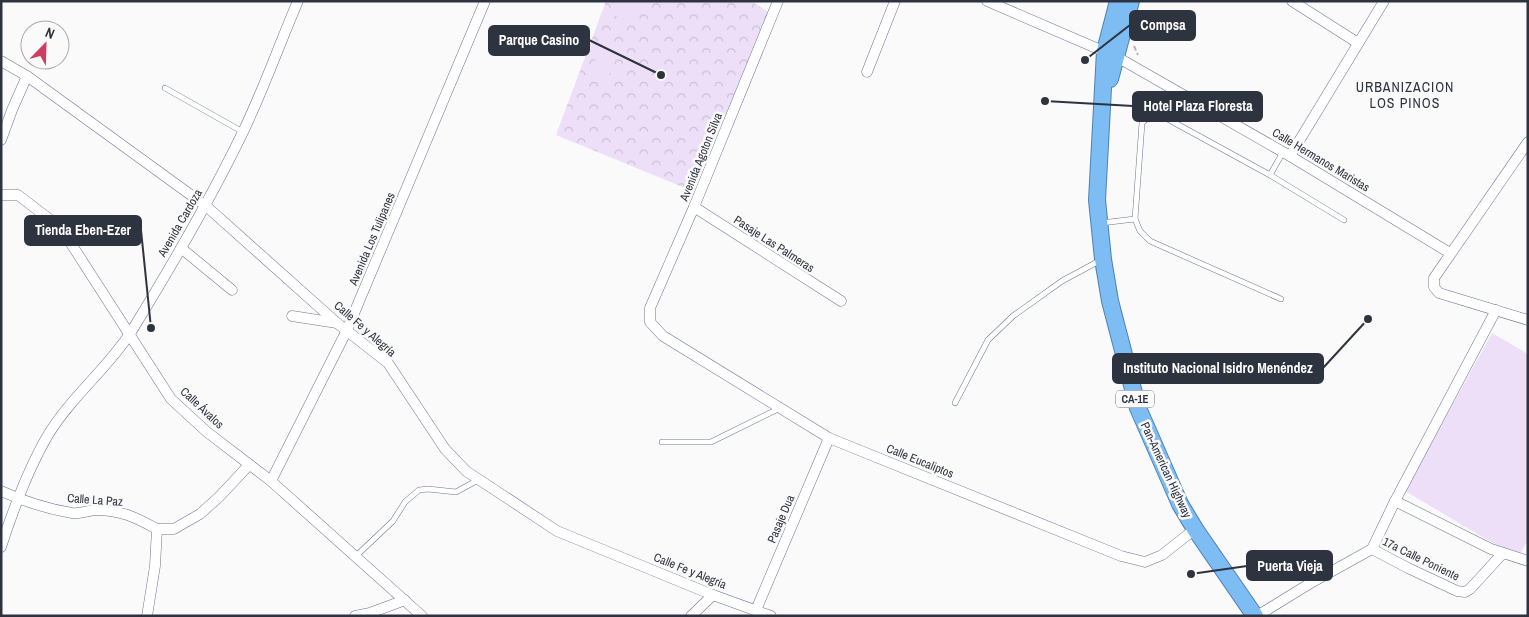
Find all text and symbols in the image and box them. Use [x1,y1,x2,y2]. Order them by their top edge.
callout: Compsa [1130,11,1195,40]
text: Compsa [1140,16,1186,34]
north arrow [20,20,70,70]
text: N [43,23,57,43]
callout: Parque Casino [489,26,589,55]
text: Parque Casino [499,31,579,49]
district label: URBANIZACION LOS PINOS [1356,78,1454,112]
callout: Hotel Plaza Floresta [1133,92,1262,121]
text: Hotel Plaza Floresta [1143,97,1253,115]
street label: Avenida Agoton Silva [676,110,726,204]
street label: Calle Hermanos Maristas [1269,125,1373,195]
street label: Avenida Cardoza [154,186,206,261]
street label: Avenida Los Tulipanes [345,190,399,289]
street label: Pasaje Las Palmeras [731,212,817,276]
callout: Tienda Eben-Ezer [25,216,141,245]
text: Tienda Eben-Ezer [35,221,132,239]
street label: Calle Fe y Alegría [331,298,400,361]
callout: Instituto Nacional Isidro Menéndez [1113,354,1323,383]
text: Instituto Nacional Isidro Menéndez [1123,359,1313,377]
street label: Calle Ávalos [177,384,227,432]
road number: CA-1E [1116,390,1154,408]
street label: Pan-American Highway [1137,420,1195,521]
street label: Calle Eucaliptos [884,440,956,482]
street label: Calle La Paz [67,490,123,510]
street label: Pasaje Dua [764,492,799,546]
street label: 17a Calle Poniente [1380,533,1462,585]
street label: Calle Fe y Alegría [651,549,729,593]
callout: Puerta Vieja [1247,551,1332,580]
text: Puerta Vieja [1257,557,1323,575]

